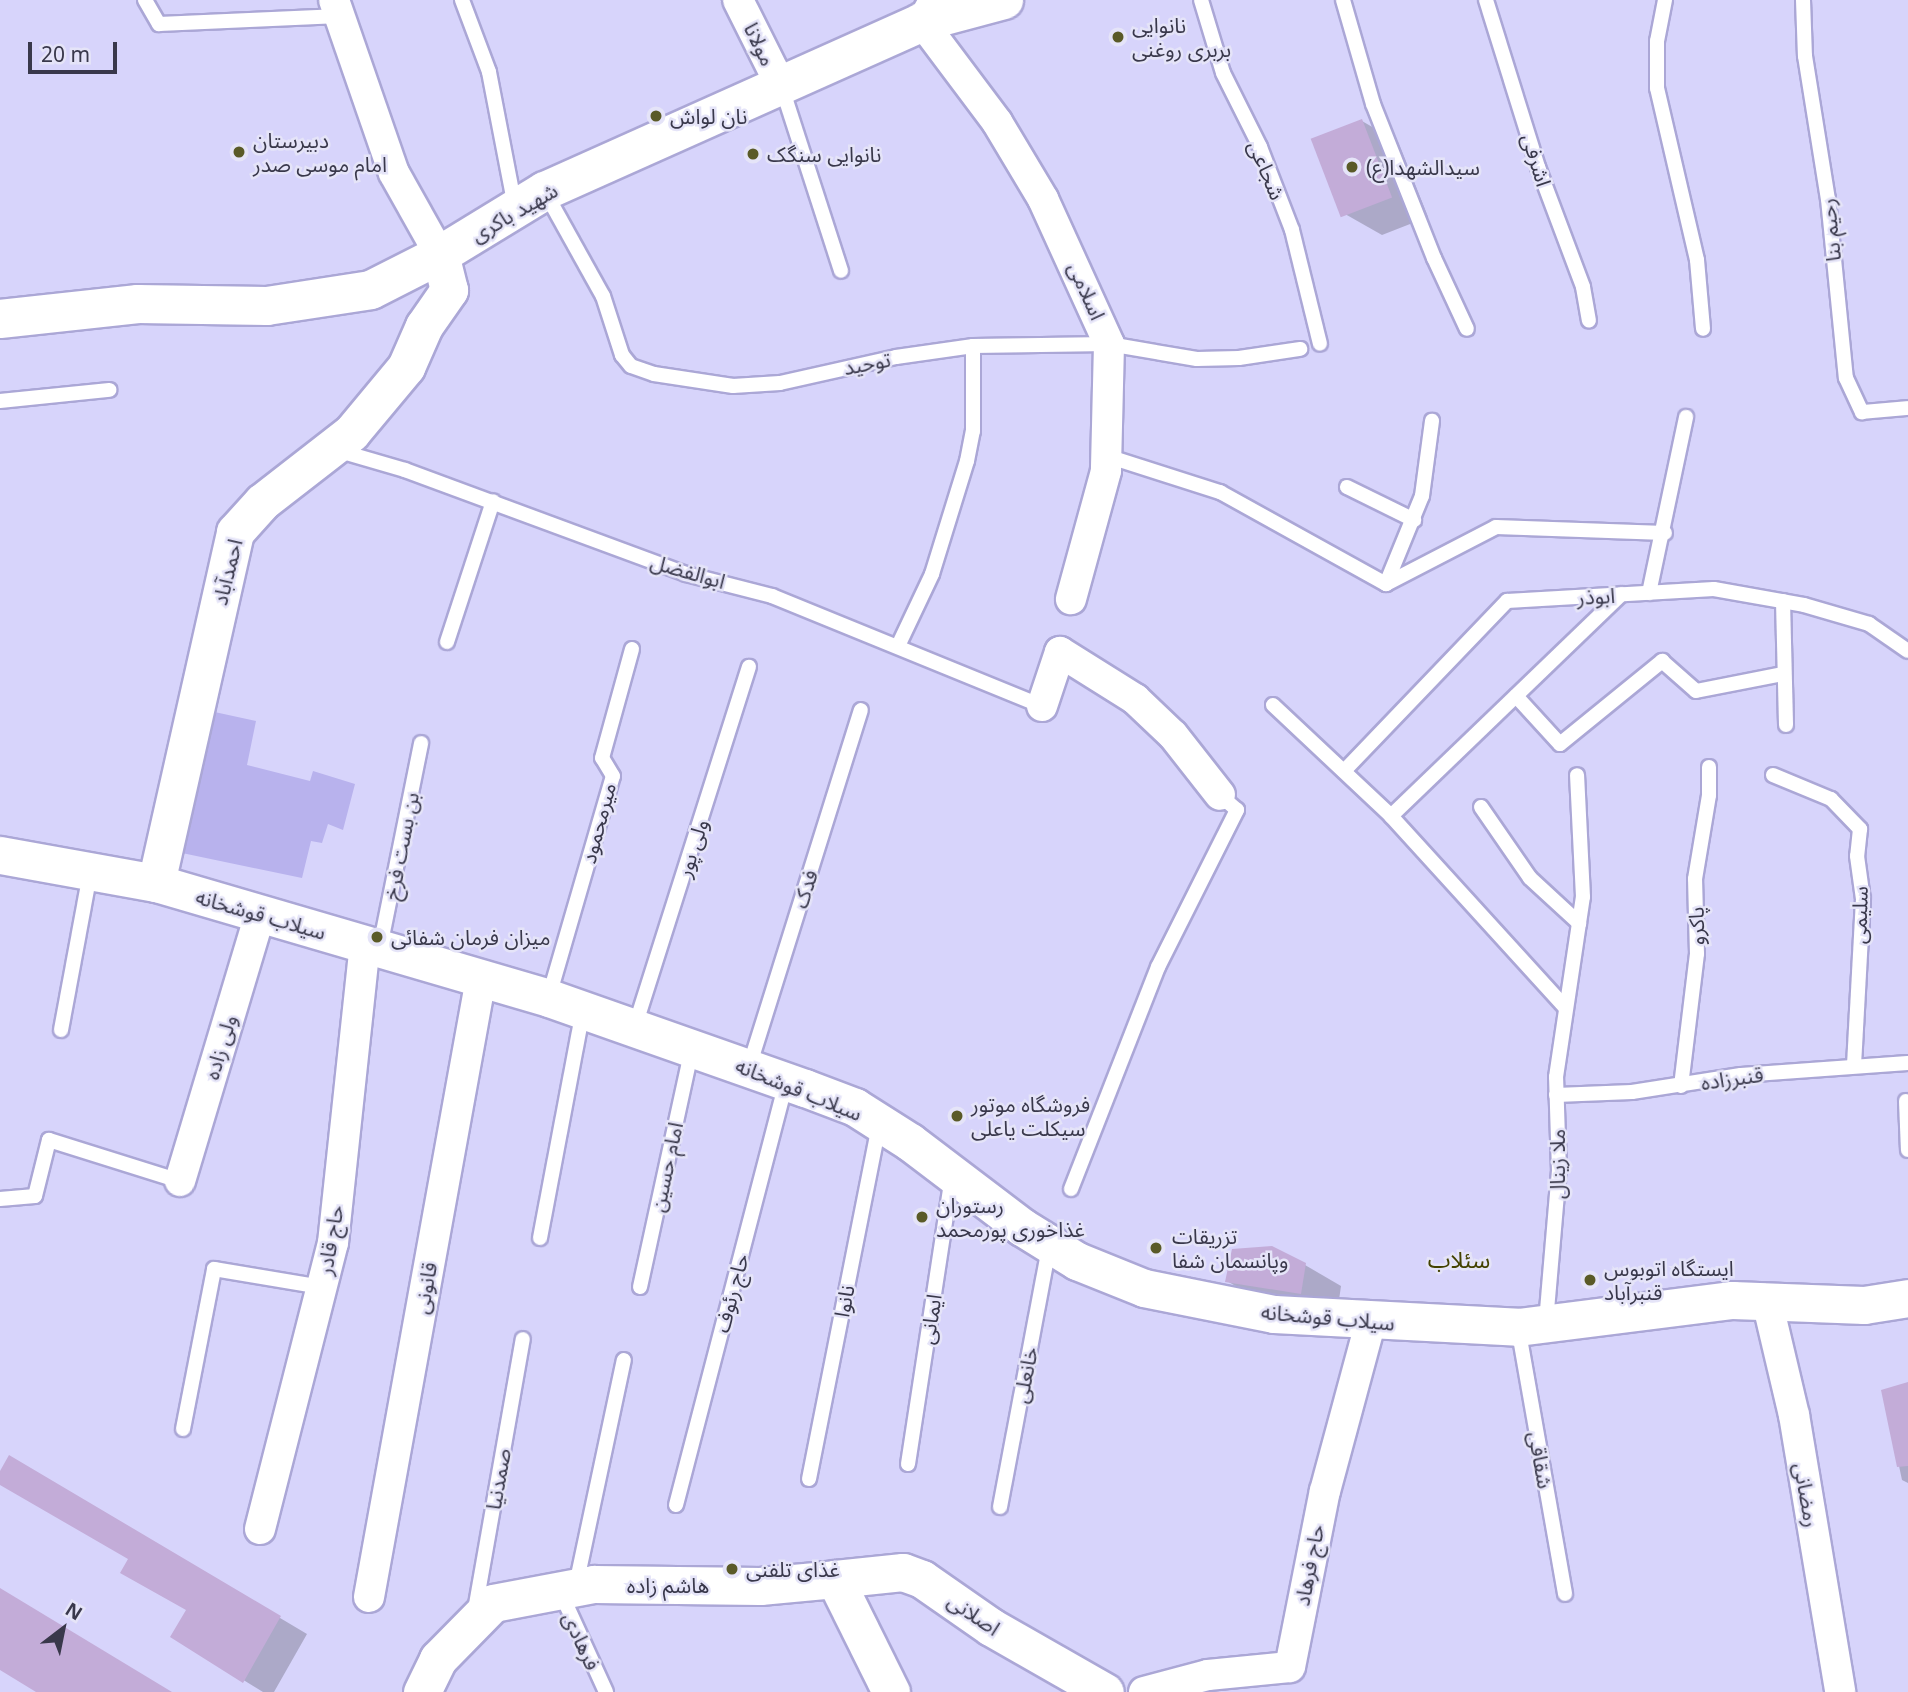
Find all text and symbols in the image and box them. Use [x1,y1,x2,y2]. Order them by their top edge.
place label: نانوایی بربری روغنی [1132,12,1231,62]
street label: مولانا [739,18,781,70]
scale bar [32,28,121,72]
marker: نانوایی بربری روغنی [1110,29,1126,45]
text: 20 m [41,40,90,68]
place label: نان لواش [670,103,747,129]
marker: نان لواش [648,108,664,124]
place label: دبیرستان امام موسی صدر [253,127,387,177]
street label: اشرفی [1517,131,1557,189]
street label: شجاعی [1243,137,1291,203]
place label: نانوایی سنگک [767,141,881,167]
marker: دبیرستان امام موسی صدر [231,144,247,160]
marker: نانوایی سنگک [745,146,761,162]
place label: سیدالشهدا(ع) [1366,154,1480,180]
marker: سیدالشهدا(ع) [1344,159,1360,175]
street label: شهید باکری [466,177,562,247]
street label: رحیم بنا [1814,197,1846,263]
street label: اسلامی [1063,258,1111,324]
street label: توحید [841,346,893,380]
street label: احمدآباد [207,536,247,608]
street label: ابوالفضل [648,548,728,594]
street label: ابوذر [1576,582,1616,610]
street label: میرمحمود [575,780,621,866]
street label: بن بست فرخ [378,790,424,902]
street label: ولی پور [671,816,713,880]
street label: فدک [787,867,823,911]
street label: سیلاب قوشخانه [193,883,329,945]
street label: سلیمی [1845,885,1873,945]
street label: پاکرو [1683,906,1709,946]
place label: میزان فرمان شفائی [391,924,550,950]
marker: میزان فرمان شفائی [369,929,385,945]
street label: ولی زاده [198,1012,242,1082]
street label: سیلاب قوشخانه [732,1052,866,1126]
street label: قنبرزاده [1699,1061,1765,1095]
place label: فروشگاه موتور سیکلت یاعلی [971,1091,1090,1141]
marker: فروشگاه موتور سیکلت یاعلی [949,1108,965,1124]
street label: امام حسین [644,1120,688,1214]
street label: ملا زینال [1544,1129,1570,1199]
place label: رستوران غذاخوری پورمحمد [936,1192,1085,1242]
street label: حاج قادر [311,1203,349,1277]
marker: رستوران غذاخوری پورمحمد [914,1209,930,1225]
place label: تزریقات وپانسمان شفا [1172,1223,1288,1273]
marker: تزریقات وپانسمان شفا [1146,1238,1166,1258]
district label: سئلاب [1428,1245,1490,1273]
street label: حاج رئوف [708,1251,754,1335]
place label: ایستگاه اتوبوس قنبرآباد [1604,1255,1734,1305]
street label: قانونی [408,1260,442,1316]
marker: ایستگاه اتوبوس قنبرآباد [1582,1272,1598,1288]
street label: نانوا [829,1283,859,1319]
street label: ایمانی [914,1292,946,1346]
street label: سیلاب قوشخانه [1260,1299,1396,1335]
street label: خانعلی [1007,1345,1043,1405]
street label: شقاقی [1524,1429,1558,1491]
street label: صمدنیا [480,1446,516,1512]
street label: رمضانی [1789,1461,1825,1529]
street label: حاج فرهاد [1289,1522,1329,1608]
place label: غذای تلفنی [746,1556,840,1582]
marker: غذای تلفنی [724,1561,740,1577]
street label: هاشم زاده [627,1572,709,1598]
street label: اصلانی [943,1587,1005,1641]
north arrow [28,1594,98,1664]
text: N [61,1596,88,1626]
street label: فرهادی [558,1608,606,1674]

